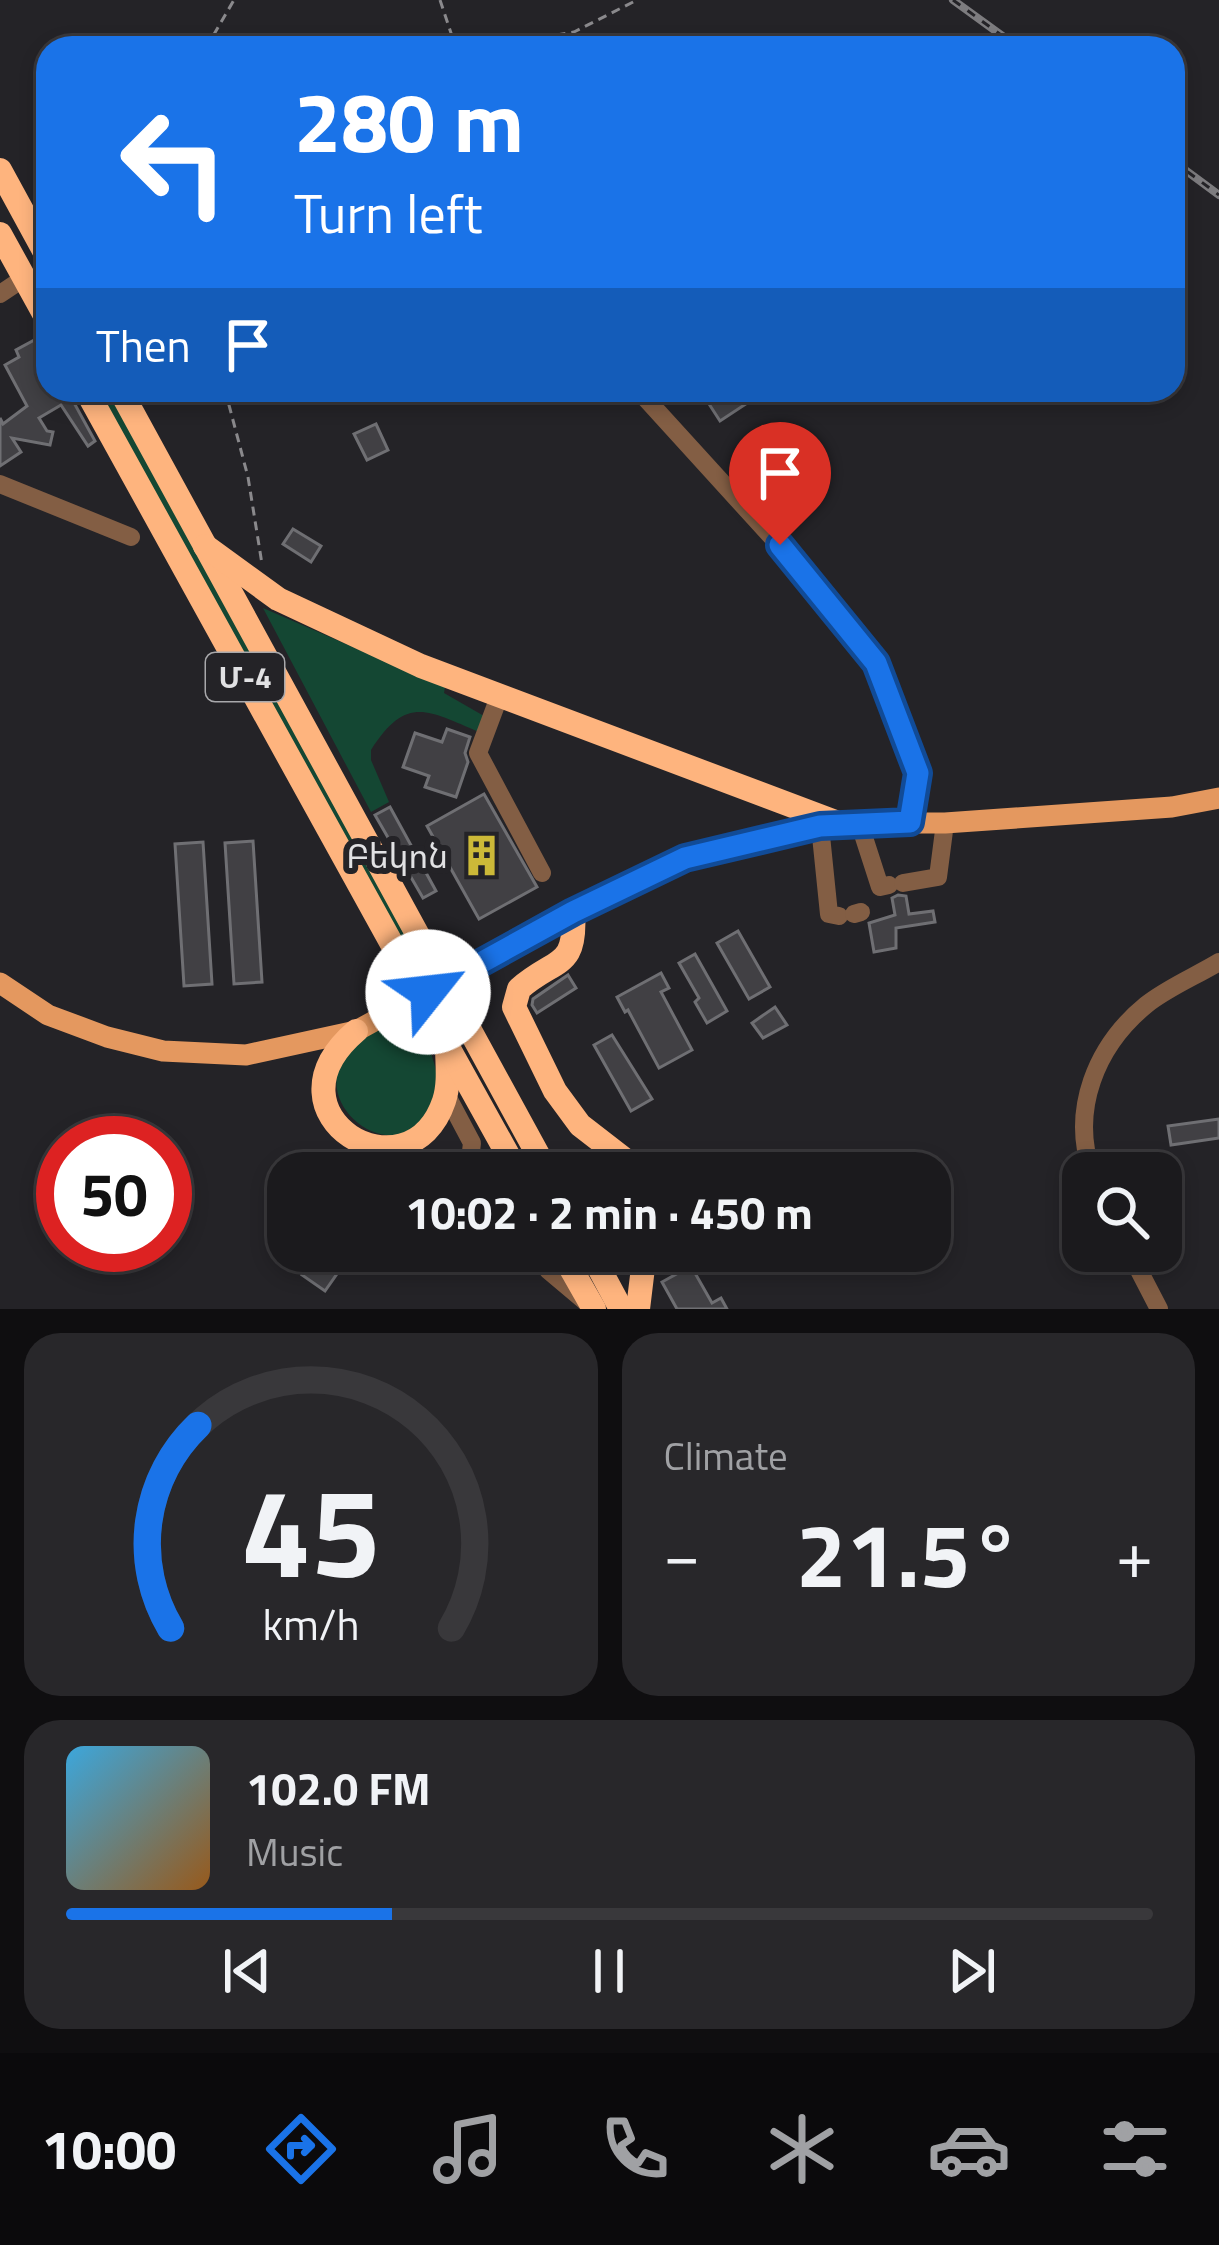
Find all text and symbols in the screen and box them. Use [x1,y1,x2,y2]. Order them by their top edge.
text: 280 m [294,57,524,185]
icon: left [96,84,252,240]
text: Turn left [294,172,483,254]
text: Then [96,311,191,379]
icon: arrive [215,312,281,378]
pin [729,422,831,545]
icon: arrive [747,440,813,506]
road number: Մ-4 [206,653,284,701]
place label: Բեկոն [346,831,448,881]
building icon: Բեկոն [459,833,505,879]
position arrow [365,929,491,1055]
speed limit sign: 50 [36,1116,192,1272]
map controls [1062,1152,1182,1272]
button: search [1062,1152,1182,1272]
text: 10:02 · 2 min · 450 m [405,1178,813,1246]
text: Climate [664,1426,788,1485]
text: 45 [241,1436,381,1625]
text: 21.5° [796,1485,1021,1622]
text: − [664,1503,700,1604]
text: + [1116,1503,1153,1604]
text: km/h [262,1590,359,1656]
text: 102.0 FM [246,1754,431,1822]
text: Music [246,1822,343,1881]
icon: previous [214,1938,280,2004]
icon: pause [576,1938,642,2004]
icon: next [939,1938,1005,2004]
icon: directions [259,2107,343,2191]
icon: music [426,2107,510,2191]
icon: phone [593,2107,677,2191]
icon: climate [760,2107,844,2191]
icon: car [927,2107,1011,2191]
icon: filters [1093,2107,1177,2191]
text: 10:00 [41,2108,176,2190]

